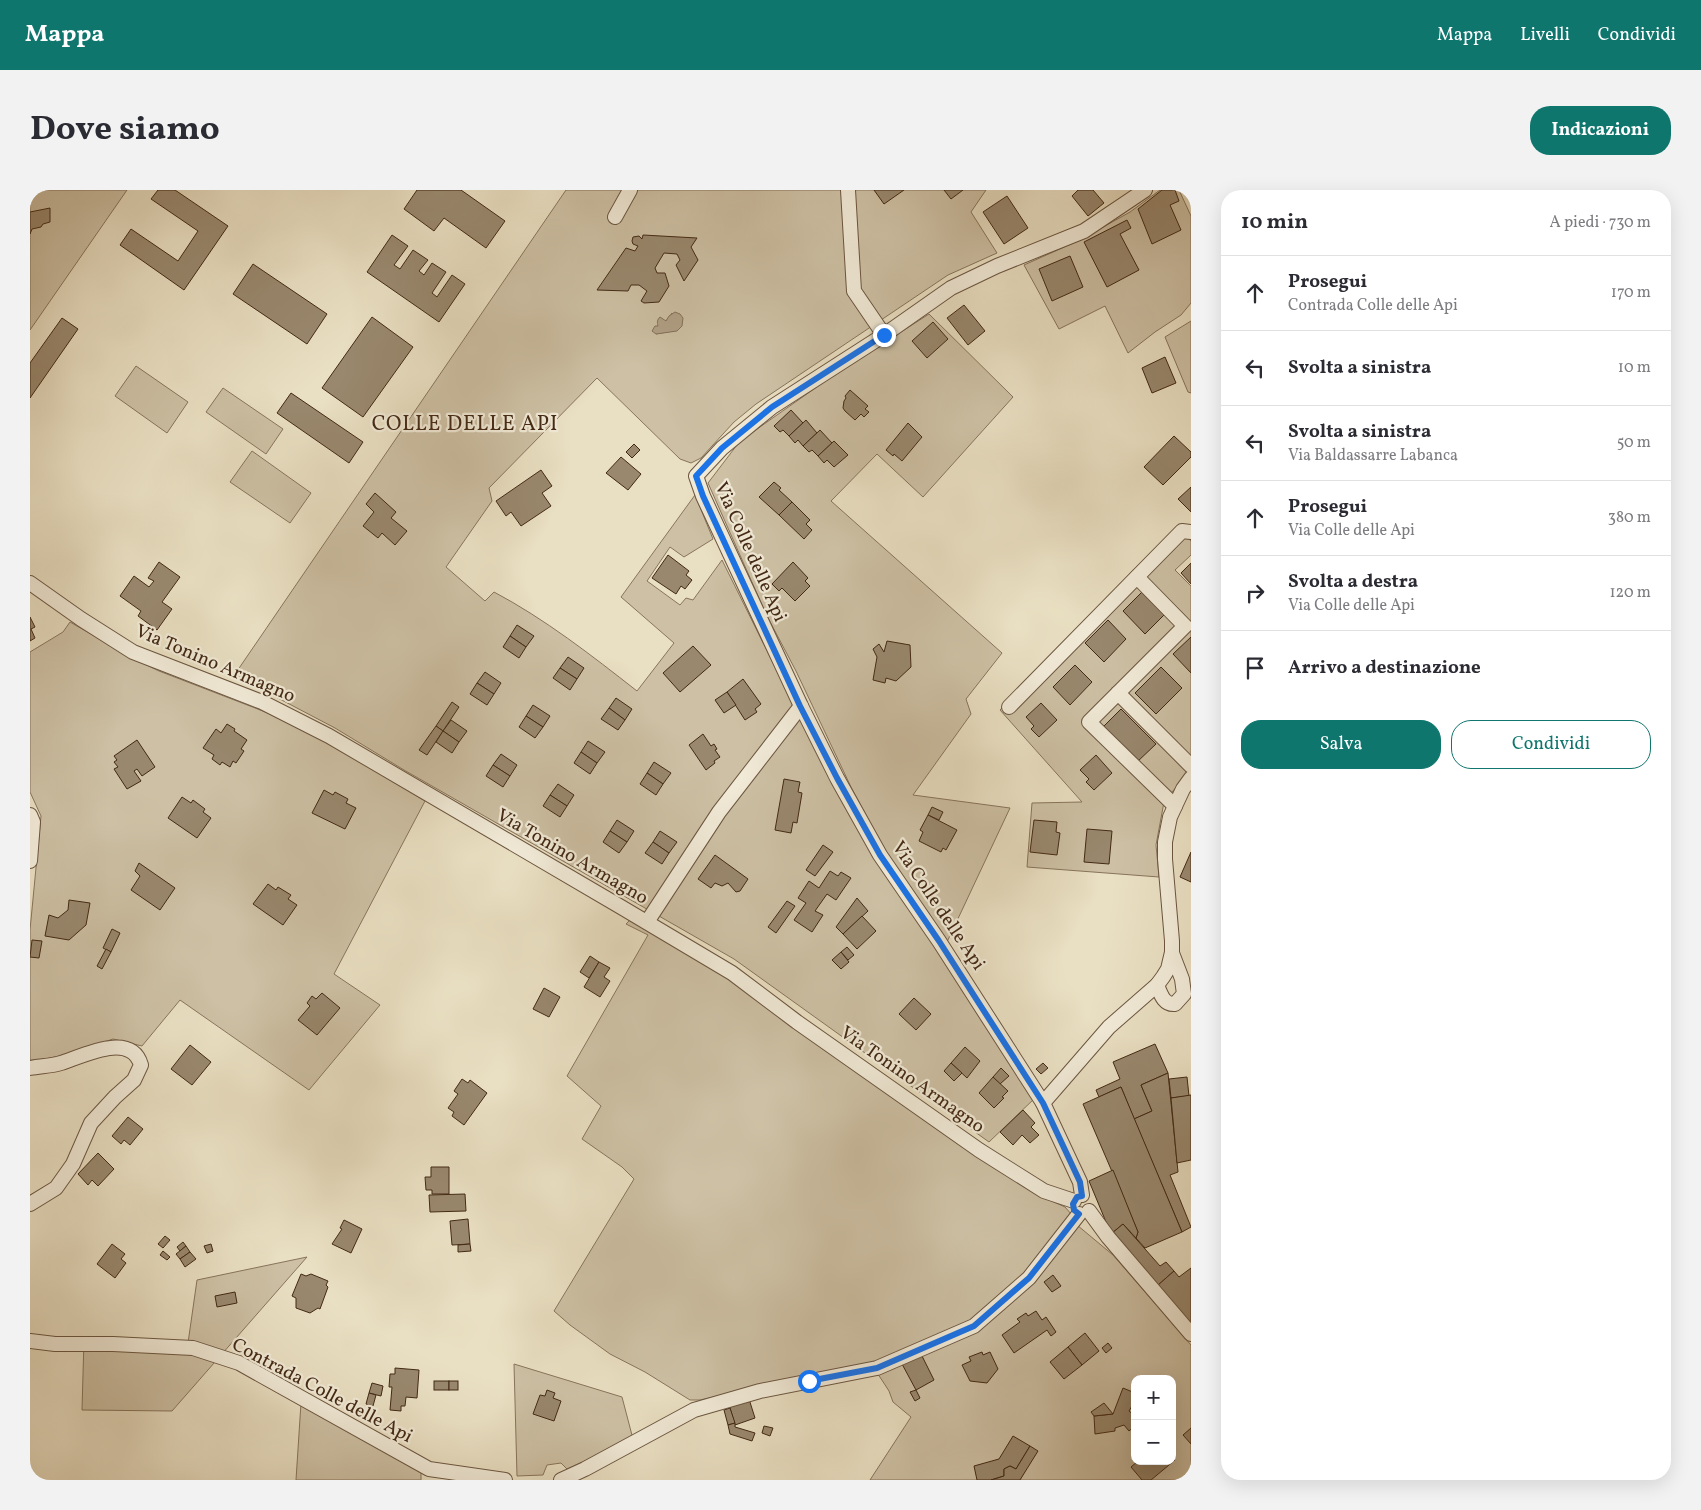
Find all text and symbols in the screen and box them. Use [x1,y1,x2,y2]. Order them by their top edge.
text: Mappa [25,18,104,52]
text: Mappa [1437,23,1492,48]
text: Livelli [1520,23,1570,48]
text: Condividi [1598,23,1676,48]
text: Dove siamo [30,106,220,154]
button: Indicazioni [1530,106,1671,155]
text: 10 min [1241,208,1308,237]
text: A piedi · 730 m [1549,212,1651,234]
text: Prosegui [1288,269,1367,295]
icon: ahead [1241,279,1269,307]
text: 170 m [1611,282,1651,304]
text: Contrada Colle delle Api [1288,295,1458,317]
route end [873,324,896,347]
icon: left [1241,354,1269,382]
text: Svolta a sinistra [1288,355,1431,381]
text: 10 m [1618,357,1651,379]
district label: COLLE DELLE API [372,410,558,439]
text: Svolta a sinistra [1288,419,1431,445]
icon: left [1241,429,1269,457]
text: 50 m [1617,432,1651,454]
text: Via Baldassarre Labanca [1288,445,1458,467]
street label: Via Colle delle Api [707,478,793,626]
text: Prosegui [1288,494,1367,520]
icon: ahead [1241,504,1269,532]
text: 380 m [1608,507,1651,529]
text: Via Colle delle Api [1288,520,1415,542]
text: Svolta a destra [1288,569,1418,595]
icon: right [1241,579,1269,607]
text: 120 m [1609,582,1651,604]
text: Via Colle delle Api [1288,595,1415,617]
street label: Via Tonino Armagno [131,619,299,709]
icon: arrive [1241,654,1269,682]
text: Arrivo a destinazione [1288,655,1481,681]
button: Salva [1241,720,1441,769]
button: Condividi [1451,720,1651,769]
street label: Via Tonino Armagno [491,803,653,911]
street label: Via Colle delle Api [885,836,991,976]
street label: Via Tonino Armagno [834,1020,990,1140]
street label: Contrada Colle delle Api [227,1332,417,1450]
route start [798,1370,821,1393]
map controls [1131,1375,1176,1465]
button: + [1131,1375,1176,1420]
button: − [1131,1420,1176,1465]

